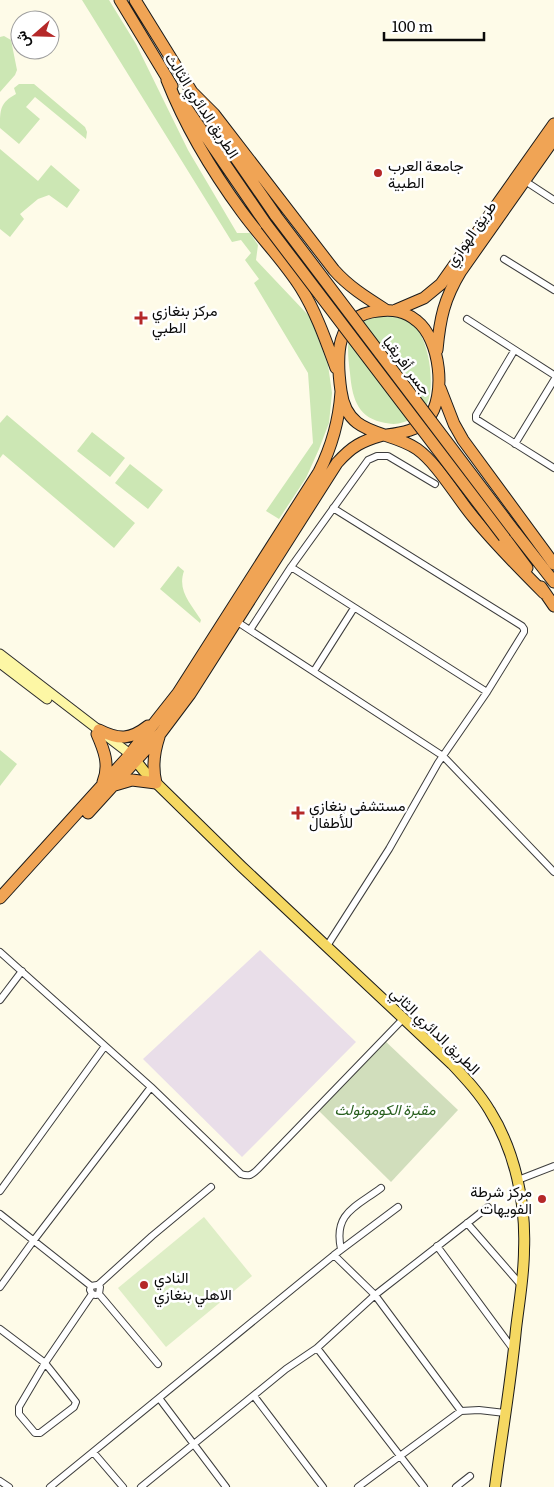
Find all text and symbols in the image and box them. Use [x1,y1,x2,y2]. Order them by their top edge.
north arrow [10,10,60,60]
scale bar [384,10,484,42]
text: 100 m [392,14,433,37]
text: ش [10,28,34,51]
street label: الطريق الدائري الثالث [158,48,246,164]
place label: جامعة العرب الطبية [388,153,463,193]
marker: جامعة العرب الطبية [372,167,384,179]
street label: طريق الهواري [439,195,504,272]
place label: مركز بنغازي الطبي [152,298,218,341]
marker: مركز بنغازي الطبي [134,311,148,325]
street label: جسر أفريقيا [378,330,438,400]
place label: مستشفى بنغازي للأطفال [309,793,406,833]
marker: مستشفى بنغازي للأطفال [291,806,305,820]
street label: الطريق الدائري الثاني [384,981,486,1081]
park label: مقبرة الكومونولث [334,1097,437,1120]
place label: مركز شرطة الفويهات [470,1179,532,1219]
marker: مركز شرطة الفويهات [536,1193,548,1205]
place label: النادي الاهلي بنغازي [154,1265,232,1308]
marker: النادي الاهلي بنغازي [138,1279,150,1291]

